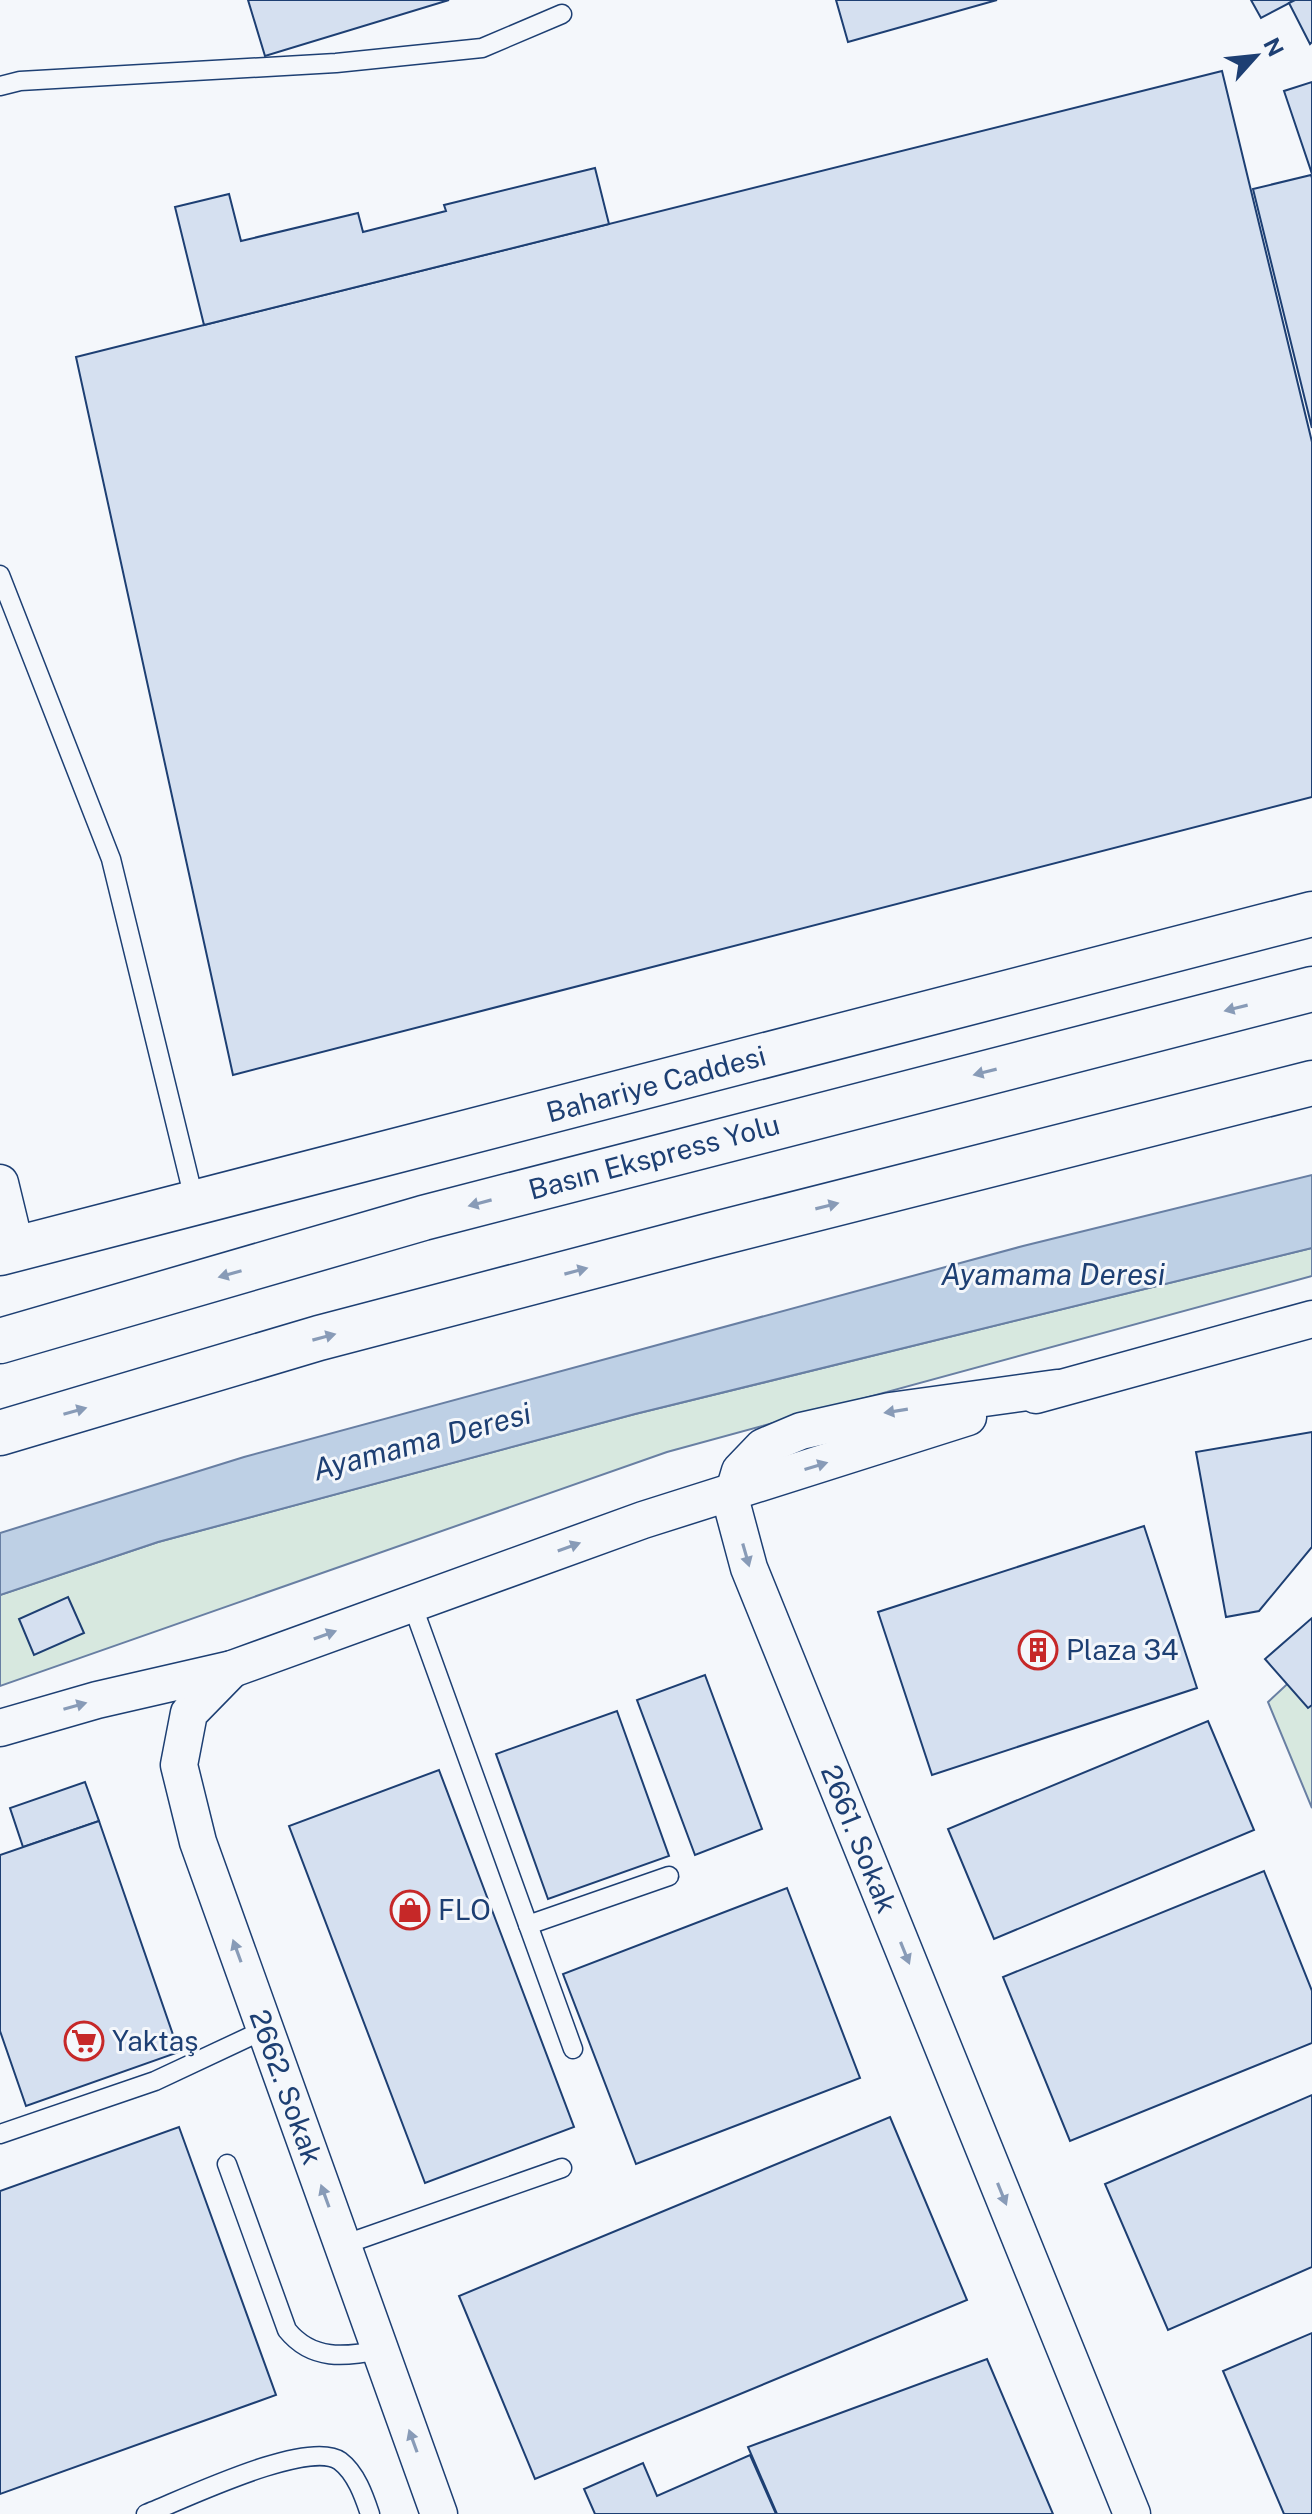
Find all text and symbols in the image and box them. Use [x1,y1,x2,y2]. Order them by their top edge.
north arrow [1216,16,1296,96]
text: N [1258,33,1289,60]
one-way arrow [1224,1003,1249,1015]
street label: Bahariye Caddesi [543,1038,769,1129]
one-way arrow [972,1067,997,1079]
street label: Basın Ekspress Yolu [525,1107,783,1206]
one-way arrow [467,1197,492,1209]
one-way arrow [815,1199,840,1211]
water label: Ayamama Deresi [941,1256,1166,1292]
one-way arrow [563,1264,588,1276]
one-way arrow [217,1268,241,1281]
one-way arrow [312,1331,337,1343]
water label: Ayamama Deresi [309,1394,535,1487]
one-way arrow [63,1404,87,1417]
one-way arrow [883,1405,908,1418]
one-way arrow [804,1459,828,1472]
one-way arrow [557,1540,581,1553]
one-way arrow [740,1544,753,1568]
one-way arrow [313,1628,337,1641]
building icon: Plaza 34 [1017,1629,1059,1671]
place label: Plaza 34 [1066,1633,1179,1666]
one-way arrow [63,1699,87,1712]
street label: 2661. Sokak [815,1760,904,1918]
shop icon: FLO [389,1889,431,1931]
place label: FLO [438,1893,491,1926]
one-way arrow [231,1939,243,1963]
one-way arrow [898,1941,911,1965]
street label: 2662. Sokak [243,2005,330,2169]
supermarket icon: Yaktaş [63,2020,105,2062]
place label: Yaktaş [112,2024,198,2057]
one-way arrow [996,2182,1009,2206]
one-way arrow [318,2184,331,2208]
one-way arrow [406,2428,419,2452]

